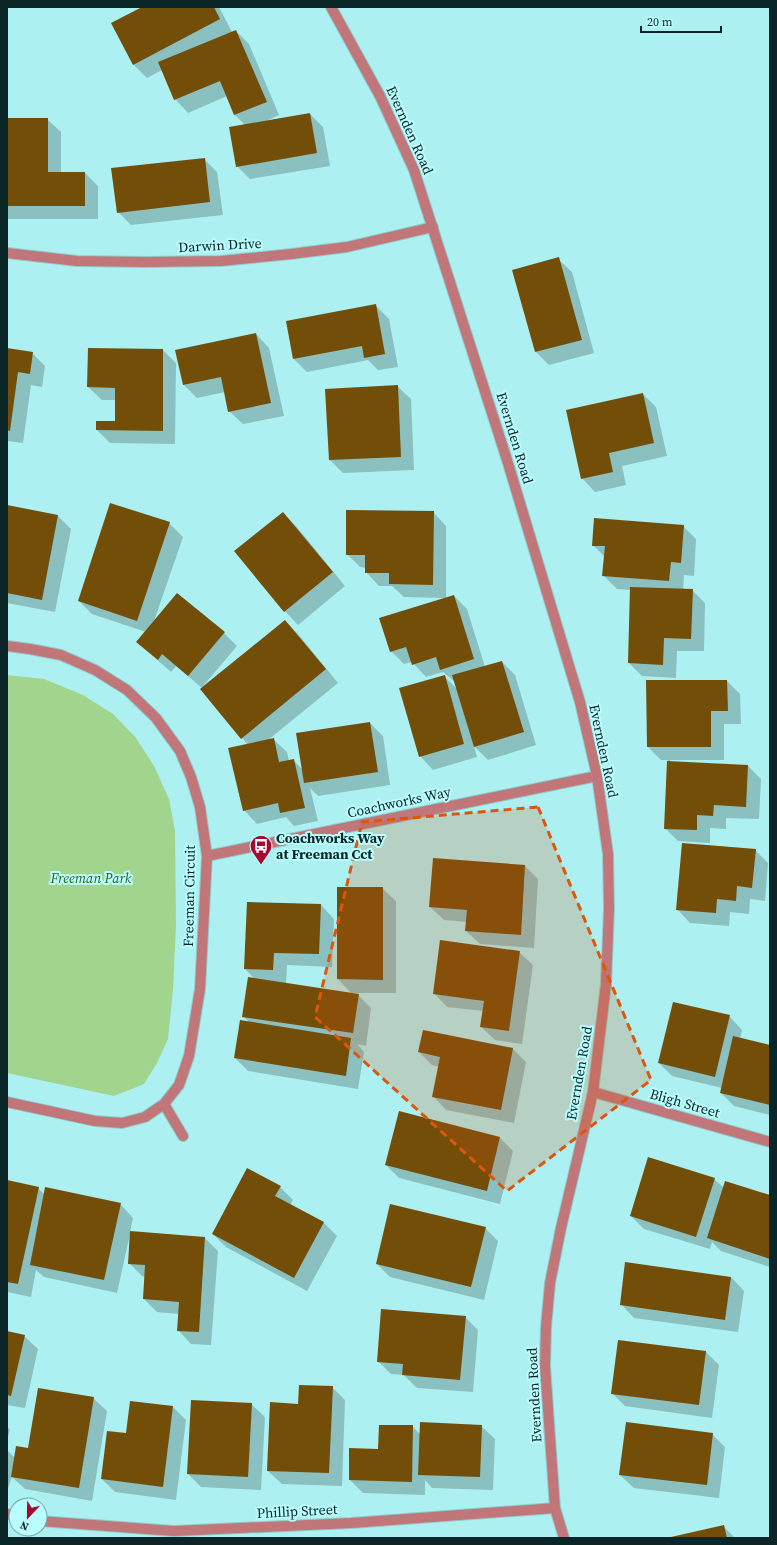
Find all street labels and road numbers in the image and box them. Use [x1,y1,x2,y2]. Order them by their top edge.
street label: Evernden Road [382,83,438,178]
street label: Darwin Drive [178,233,262,257]
street label: Evernden Road [492,390,538,486]
street label: Evernden Road [584,702,624,800]
street label: Coachworks Way [345,781,453,823]
street label: Freeman Circuit [178,844,200,947]
street label: Evernden Road [561,1024,597,1122]
street label: Bligh Street [648,1083,723,1123]
street label: Evernden Road [522,1347,546,1443]
street label: Phillip Street [256,1499,338,1523]

